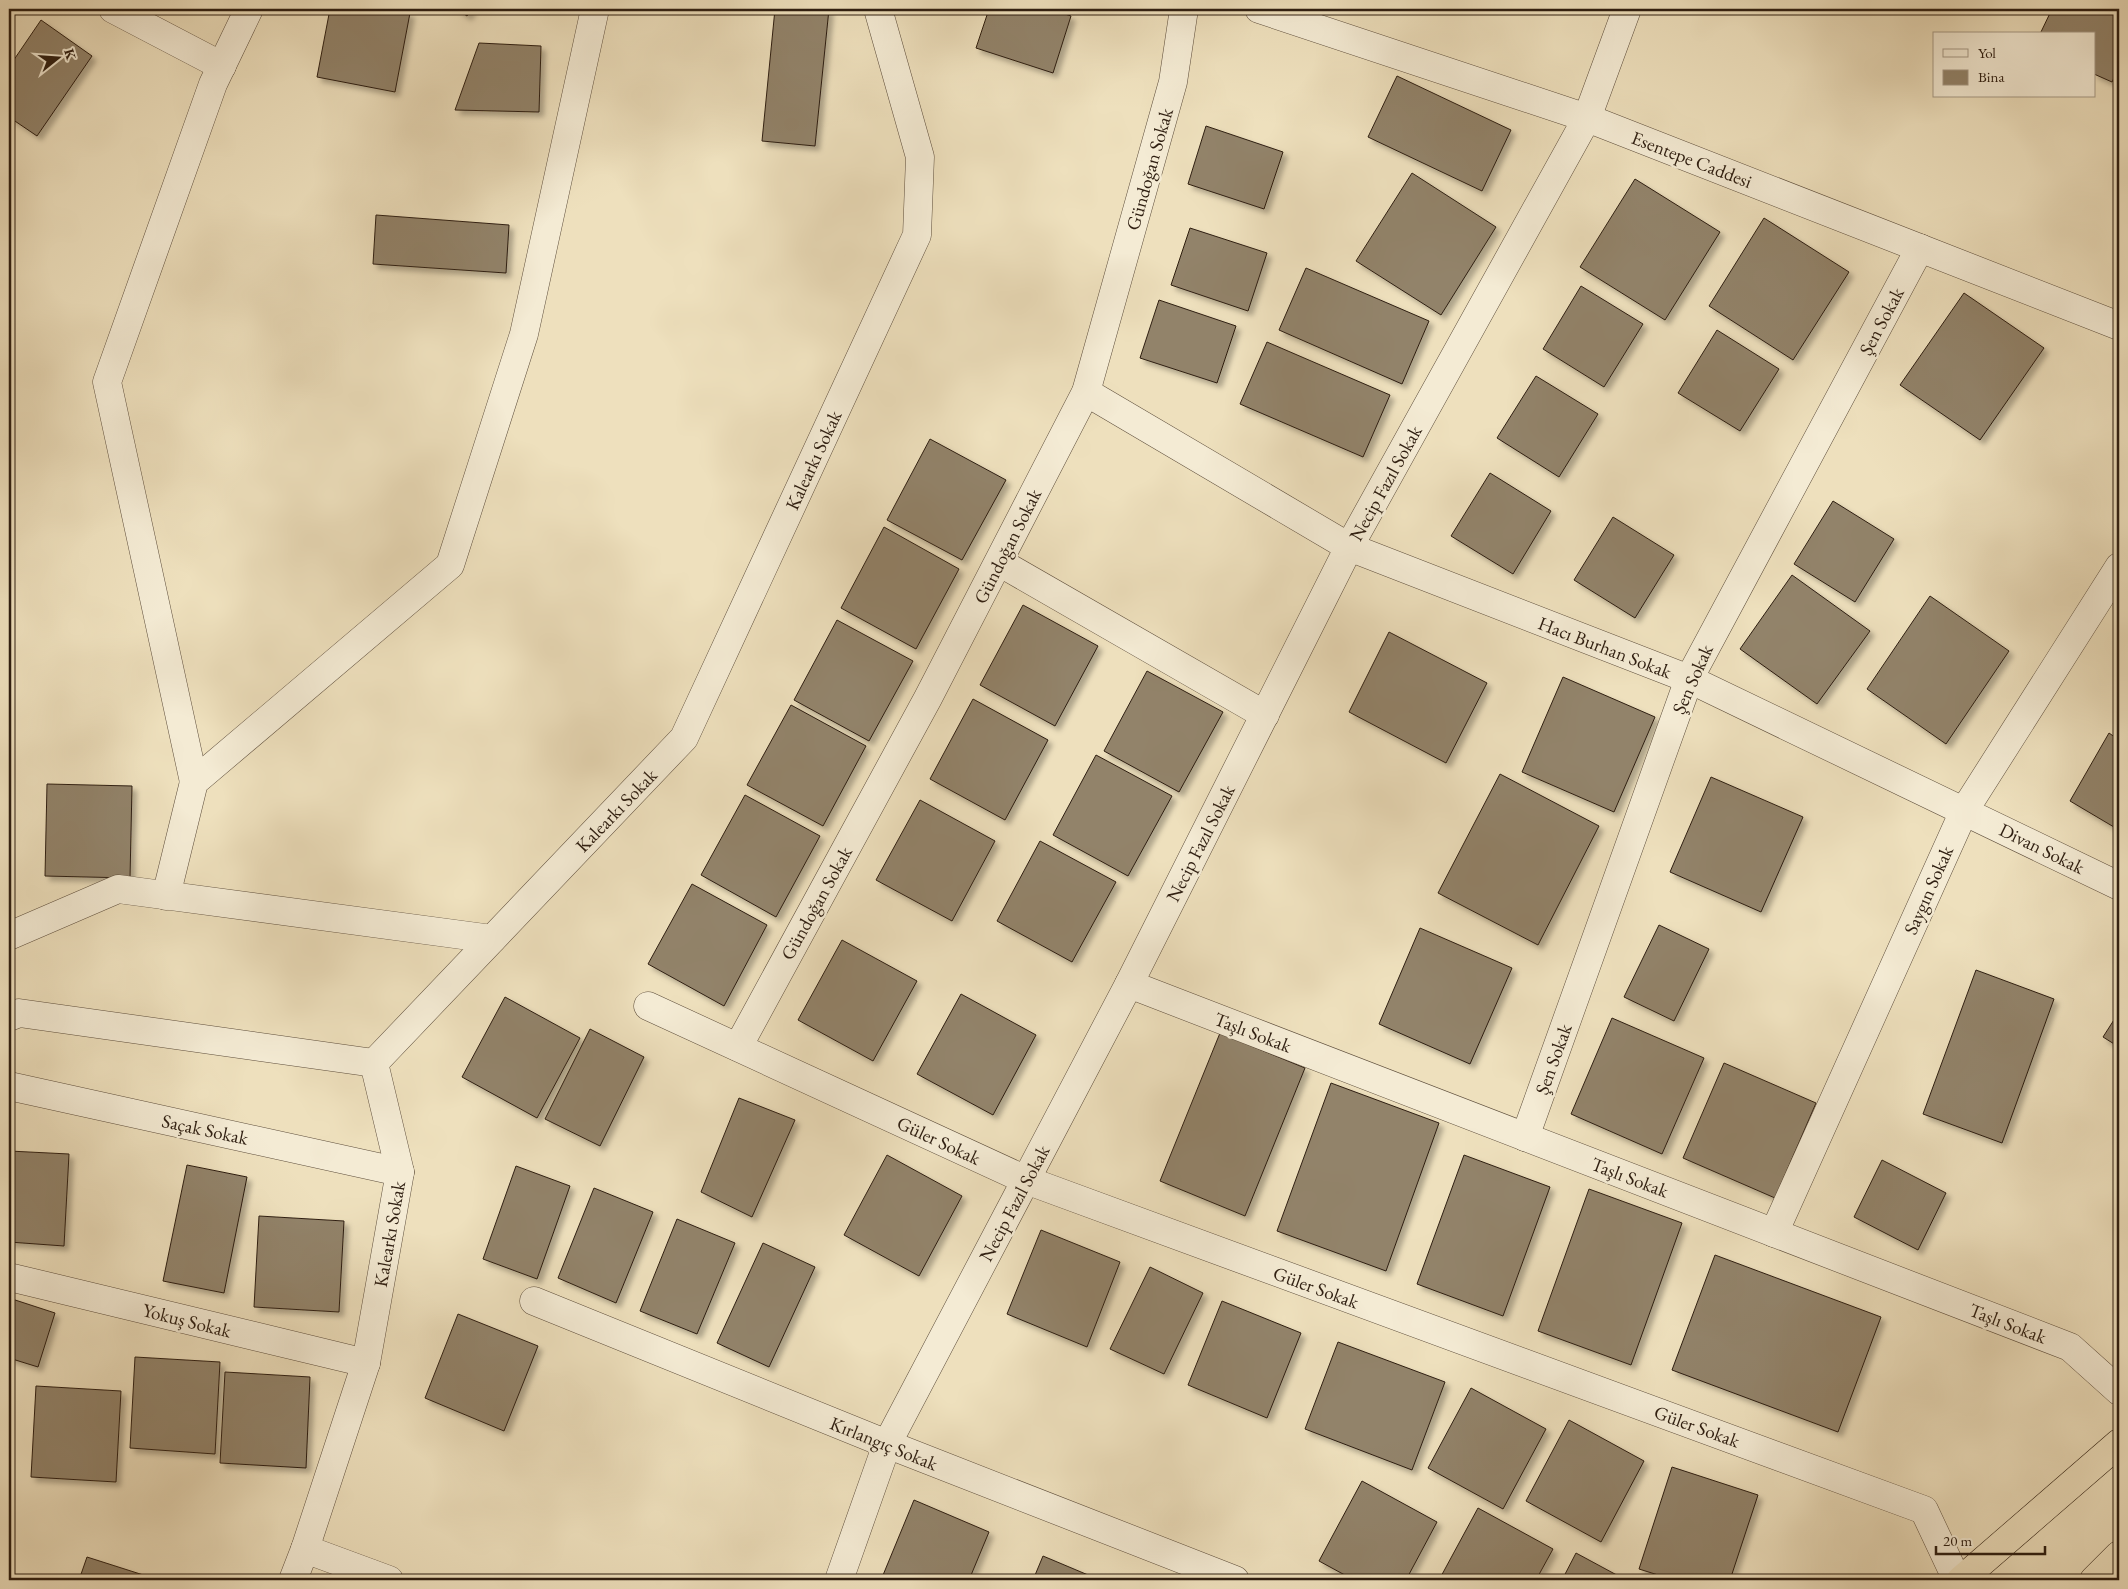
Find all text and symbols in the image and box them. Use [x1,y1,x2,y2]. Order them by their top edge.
north arrow [32,32,82,82]
legend [1933,32,2096,98]
text: Yol [1978,43,1996,62]
text: K [60,46,81,62]
text: Bina [1978,67,2004,86]
street label: Gündoğan Sokak [1120,104,1179,233]
street label: Esentepe Caddesi [1628,125,1756,194]
street label: Şen Sokak [1853,282,1910,360]
street label: Kalearkı Sokak [779,405,848,514]
street label: Necip Fazıl Sokak [1343,420,1428,545]
street label: Gündoğan Sokak [968,483,1048,608]
street label: Hacı Burhan Sokak [1535,611,1676,685]
street label: Şen Sokak [1666,640,1719,718]
street label: Kalearkı Sokak [570,762,663,858]
street label: Necip Fazıl Sokak [1160,779,1241,906]
street label: Divan Sokak [1995,817,2089,880]
street label: Gündoğan Sokak [775,841,858,964]
street label: Saygın Sokak [1898,841,1960,939]
street label: Taşlı Sokak [1211,1006,1296,1059]
street label: Şen Sokak [1529,1019,1578,1098]
street label: Saçak Sokak [159,1108,251,1151]
street label: Güler Sokak [893,1110,986,1171]
street label: Necip Fazıl Sokak [973,1140,1056,1266]
street label: Taşlı Sokak [1588,1151,1673,1204]
street label: Kalearkı Sokak [368,1178,411,1289]
street label: Güler Sokak [1270,1260,1363,1315]
street label: Yokuş Sokak [140,1297,235,1344]
street label: Taşlı Sokak [1966,1297,2051,1350]
street label: Güler Sokak [1651,1399,1744,1454]
street label: Kırlangıç Sokak [826,1411,942,1477]
scale bar [1936,1524,2044,1556]
text: 20 m [1943,1531,1972,1550]

